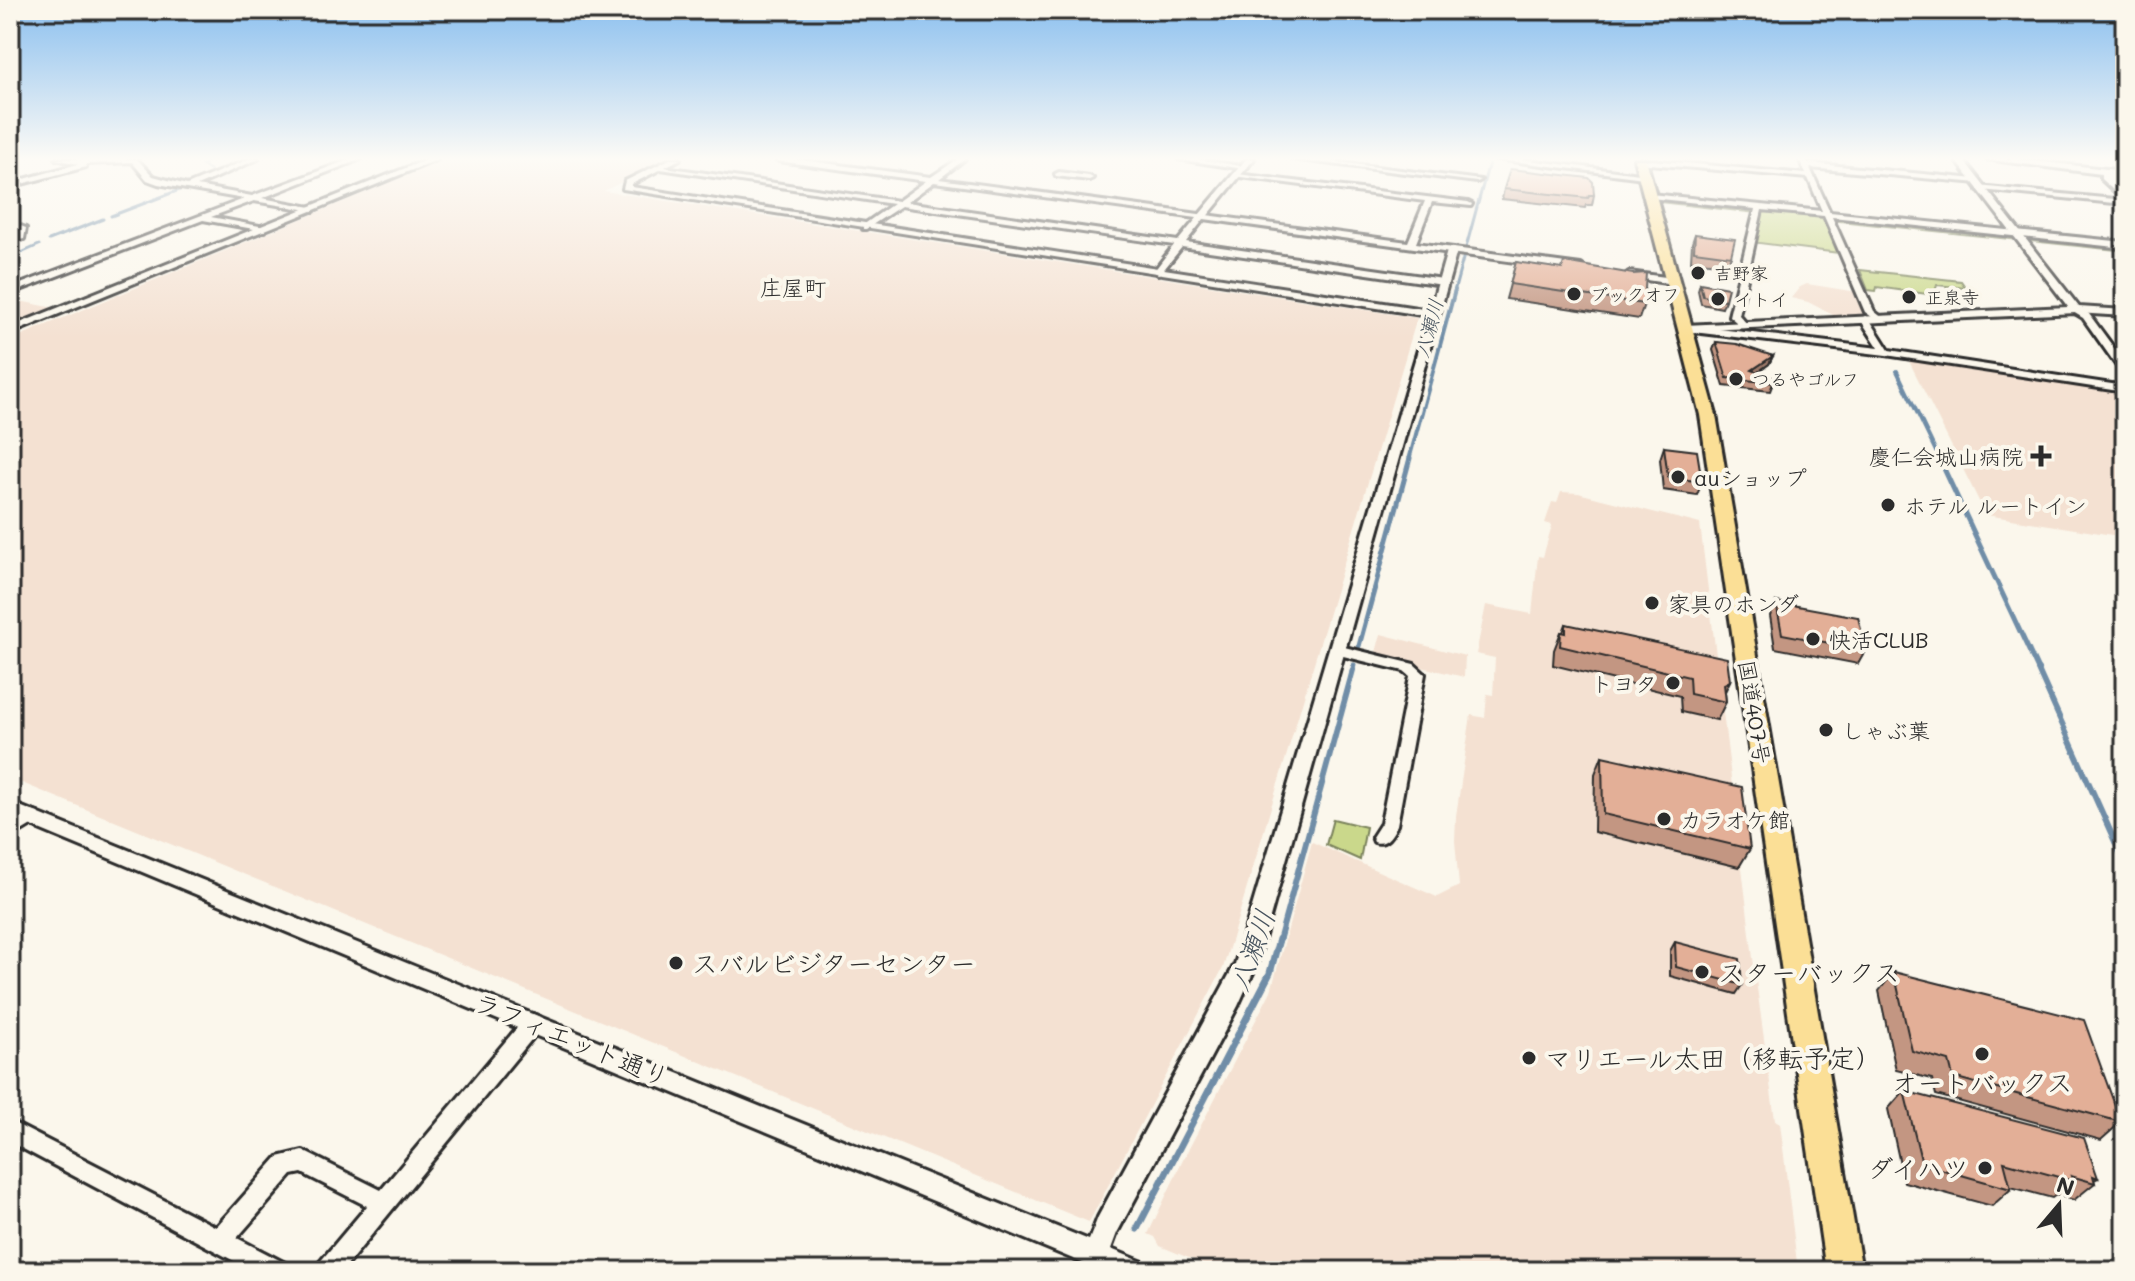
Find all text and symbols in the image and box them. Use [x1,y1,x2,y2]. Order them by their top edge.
place label: 吉野家 [1714,261,1768,285]
marker: 吉野家 [1689,264,1707,282]
district label: 庄屋町 [760,273,826,302]
place label: ブックオフ [1590,282,1680,306]
marker: ブックオフ [1565,285,1583,303]
place label: 正泉寺 [1925,285,1979,309]
place label: イトイ [1734,287,1788,311]
marker: 正泉寺 [1900,288,1918,306]
marker: イトイ [1709,290,1727,308]
water label: 八瀬川 [1408,296,1448,360]
place label: つるやゴルフ [1752,367,1859,391]
marker: つるやゴルフ [1727,370,1745,388]
place label: 慶仁会城山病院 [1869,442,2023,471]
marker: 慶仁会城山病院 [2030,445,2052,467]
place label: auショップ [1694,463,1807,492]
marker: auショップ [1669,468,1687,486]
place label: ホテル ルートイン [1904,491,2087,520]
marker: ホテル ルートイン [1879,496,1897,514]
place label: 家具のホンダ [1668,589,1799,618]
marker: 家具のホンダ [1643,594,1661,612]
place label: 快活CLUB [1829,625,1929,654]
marker: 快活CLUB [1804,630,1822,648]
street label: 国道407号 [1732,658,1778,766]
place label: トヨタ [1591,669,1657,698]
marker: トヨタ [1664,674,1682,692]
place label: しゃぶ葉 [1842,716,1930,745]
marker: しゃぶ葉 [1817,721,1835,739]
place label: カラオケ館 [1680,805,1790,834]
marker: カラオケ館 [1655,810,1673,828]
water label: 八瀬川 [1220,904,1282,996]
place label: スバルビジターセンター [692,946,976,980]
marker: スバルビジターセンター [667,954,685,972]
place label: スターバックス [1718,955,1900,989]
marker: スターバックス [1693,963,1711,981]
street label: ラフィエット通り [469,984,675,1094]
place label: マリエール太田（移転予定） [1545,1041,1881,1075]
marker: オートバックス [1973,1045,1991,1063]
marker: マリエール太田（移転予定） [1520,1049,1538,1067]
place label: オートバックス [1891,1065,2073,1099]
place label: ダイハツ [1868,1151,1969,1185]
marker: ダイハツ [1976,1159,1994,1177]
north arrow [2019,1165,2099,1245]
text: N [2053,1169,2078,1202]

